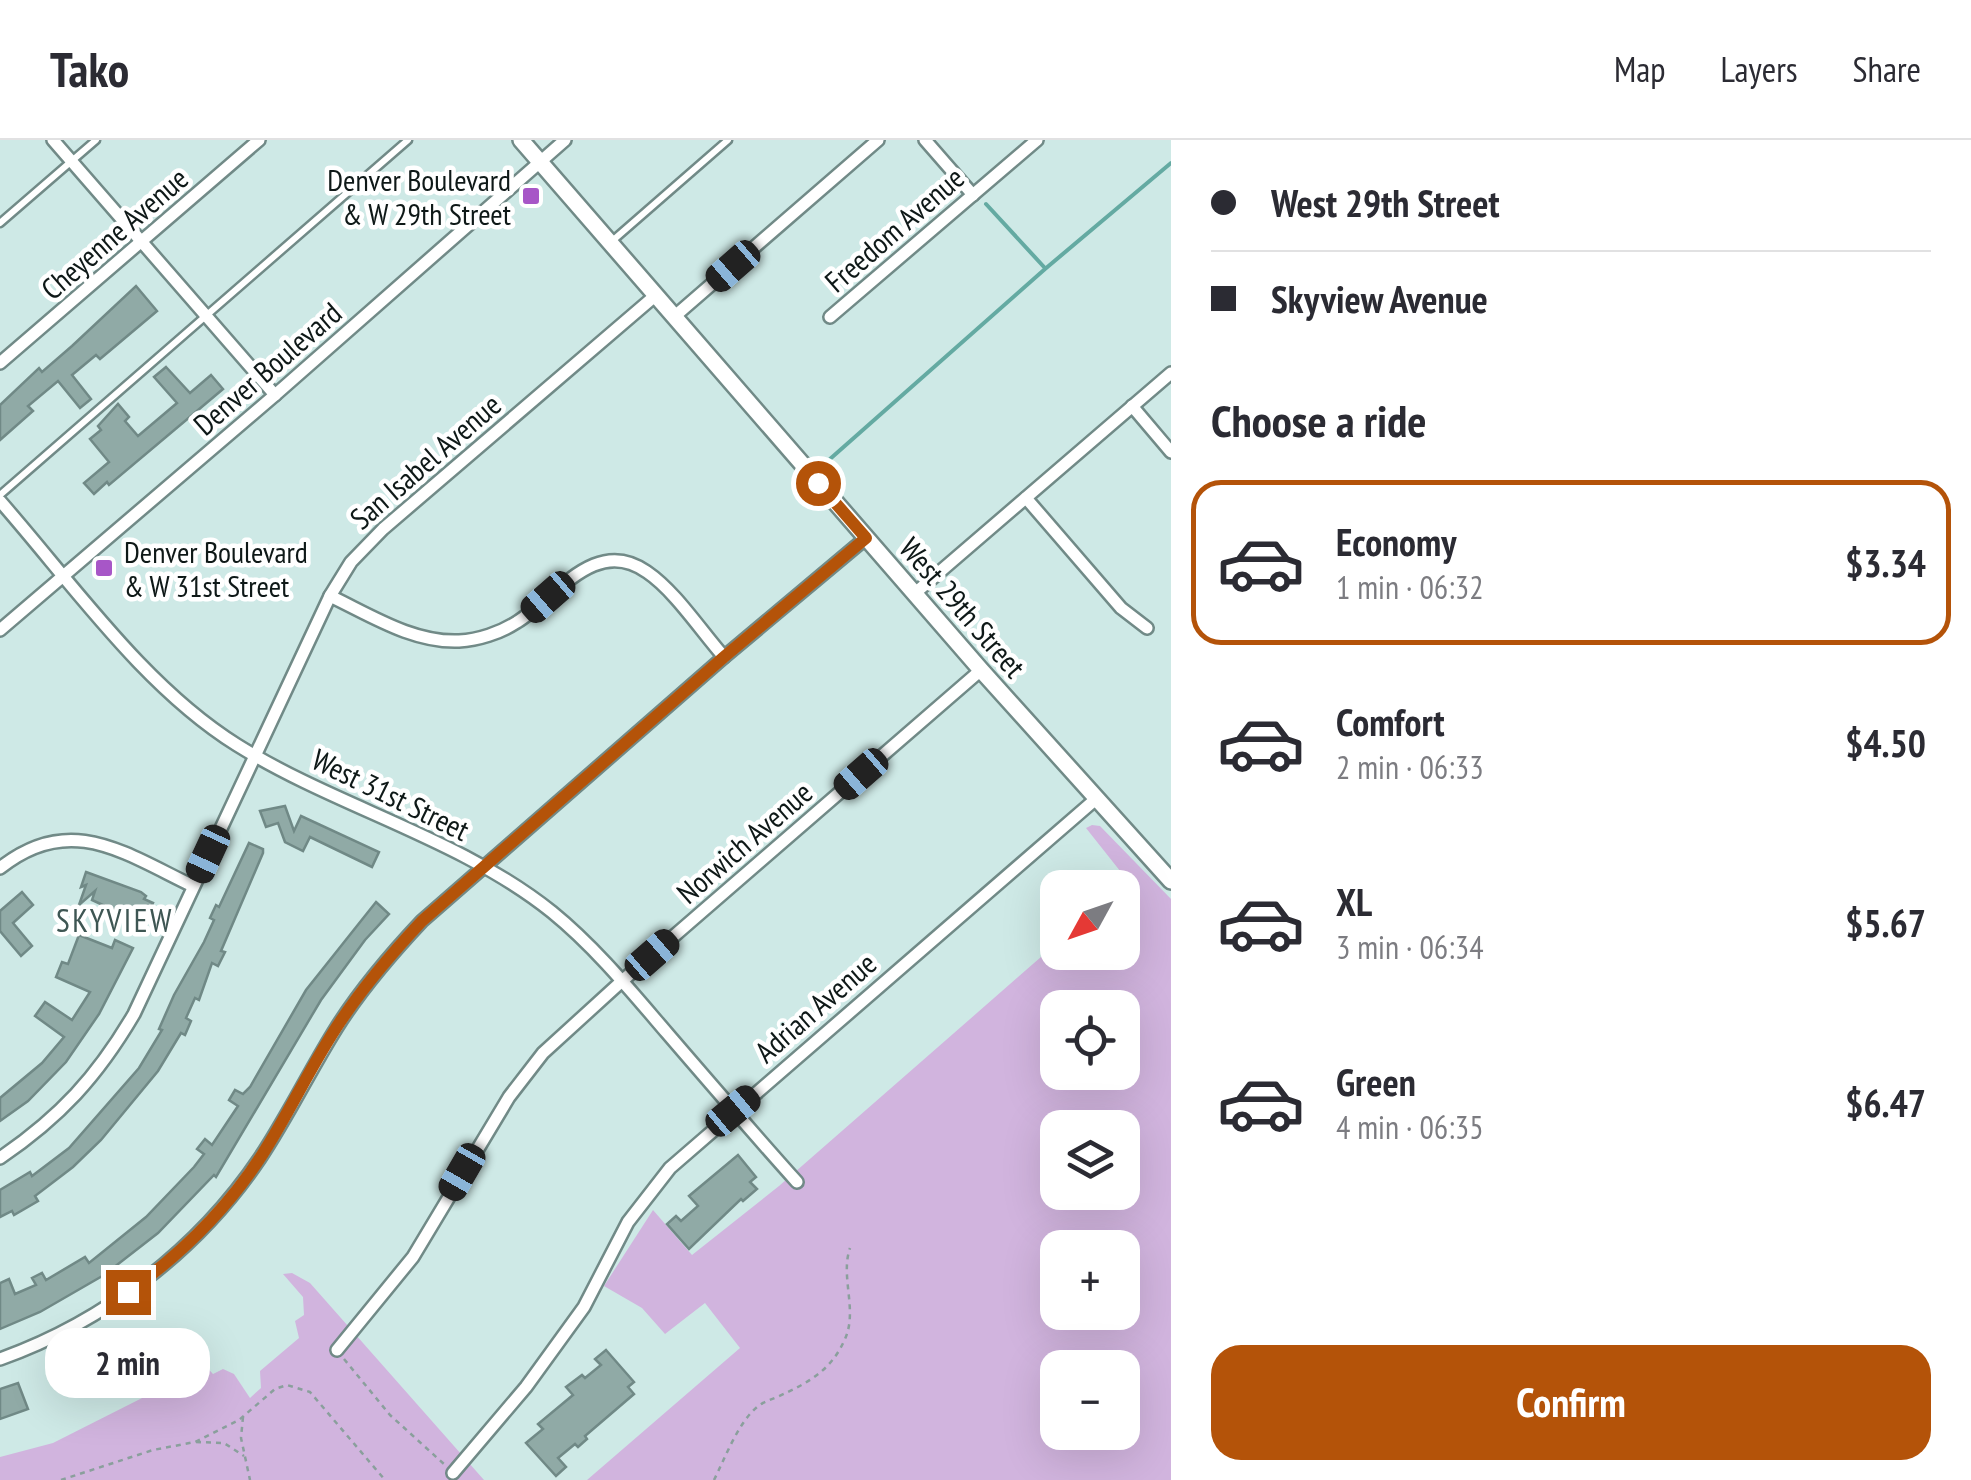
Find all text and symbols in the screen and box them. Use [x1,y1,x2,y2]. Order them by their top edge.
text: Tako [50,38,129,100]
text: Map [1614,46,1665,92]
text: Layers [1720,46,1798,92]
text: Share [1853,46,1921,92]
street label: Cheyenne Avenue [32,158,196,308]
street label: Freedom Avenue [816,158,972,300]
place label: Denver Boulevard & W 29th Street [327,160,512,233]
text: West 29th Street [1271,178,1500,227]
marker: Denver Boulevard & W 29th Street [520,185,542,207]
car [701,235,765,297]
text: Skyview Avenue [1271,274,1488,323]
street label: Denver Boulevard [185,293,349,443]
street label: San Isabel Avenue [342,385,508,537]
text: Choose a ride [1211,391,1426,449]
route start [796,461,841,506]
text: Economy [1336,517,1456,566]
icon: car [1216,518,1306,608]
street label: West 29th Street [891,529,1035,686]
place label: Denver Boulevard & W 31st Street [124,532,308,605]
text: $3.34 [1845,538,1926,587]
marker: Denver Boulevard & W 31st Street [93,557,115,579]
car [516,566,580,628]
text: 1 min · 06:32 [1336,566,1484,608]
text: Comfort [1336,697,1445,746]
icon: car [1216,698,1306,788]
text: $4.50 [1845,718,1926,767]
street label: West 31st Street [306,739,477,849]
car [829,743,893,805]
text: 2 min · 06:33 [1336,746,1484,788]
street label: Norwich Avenue [668,773,820,911]
car [182,820,234,888]
north arrow [1040,870,1140,970]
map controls [1040,870,1140,1450]
text: XL [1336,877,1372,926]
icon: car [1216,878,1306,968]
text: $5.67 [1845,898,1926,947]
district label: SKYVIEW [56,899,174,941]
car [620,924,684,986]
text: 3 min · 06:34 [1336,926,1484,968]
street label: Adrian Avenue [746,944,884,1070]
button: locate [1040,990,1140,1090]
text: Green [1336,1057,1416,1106]
icon: car [1216,1058,1306,1148]
text: $6.47 [1845,1078,1926,1127]
car [700,1080,766,1142]
text: 4 min · 06:35 [1336,1106,1484,1148]
button: layers [1040,1110,1140,1210]
car [434,1139,490,1205]
button: + [1040,1230,1140,1330]
route end [106,1270,151,1315]
callout: 2 min [46,1327,210,1397]
text: 2 min [95,1342,160,1384]
button: Confirm [1211,1345,1931,1460]
button: − [1040,1350,1140,1450]

